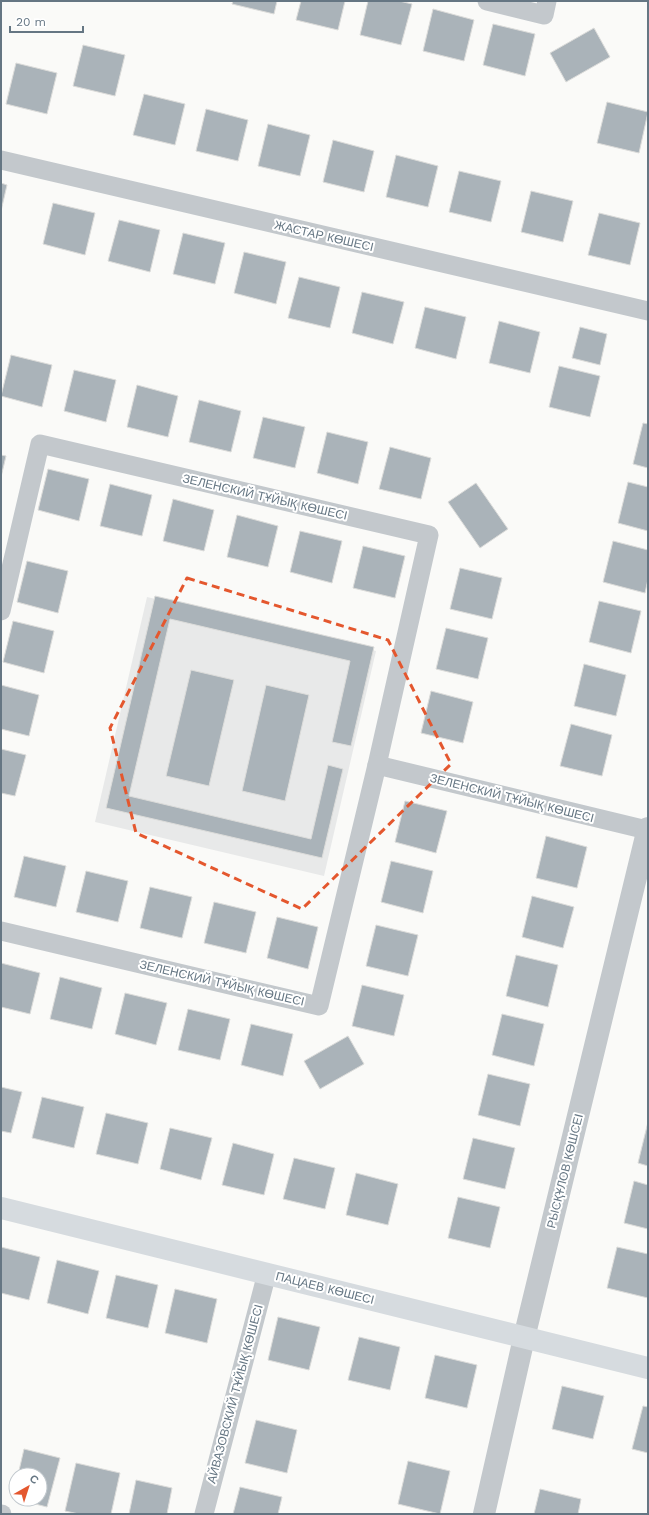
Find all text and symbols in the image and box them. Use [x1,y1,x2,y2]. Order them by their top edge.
scale bar [10,8,83,34]
text: 20 m [16,15,46,29]
street label: ЖАСТАР КӨШЕСІ [273,218,375,254]
street label: ЗЕЛЕНСКИЙ ТҰЙЫҚ КӨШЕСІ [181,470,349,523]
street label: ЗЕЛЕНСКИЙ ТҰЙЫҚ КӨШЕСІ [429,770,596,825]
street label: ЗЕЛЕНСКИЙ ТҰЙЫҚ КӨШЕСІ [138,956,306,1009]
street label: РЫСҚҰЛОВ КӨШСЕІ [544,1112,586,1230]
street label: ПАЦАЕВ КӨШЕСІ [274,1269,376,1307]
street label: АЙВАЗОВСКИЙ ТҰЙЫҚ КӨШЕСІ [203,1303,266,1485]
north arrow [8,1467,48,1507]
text: С [27,1472,41,1487]

